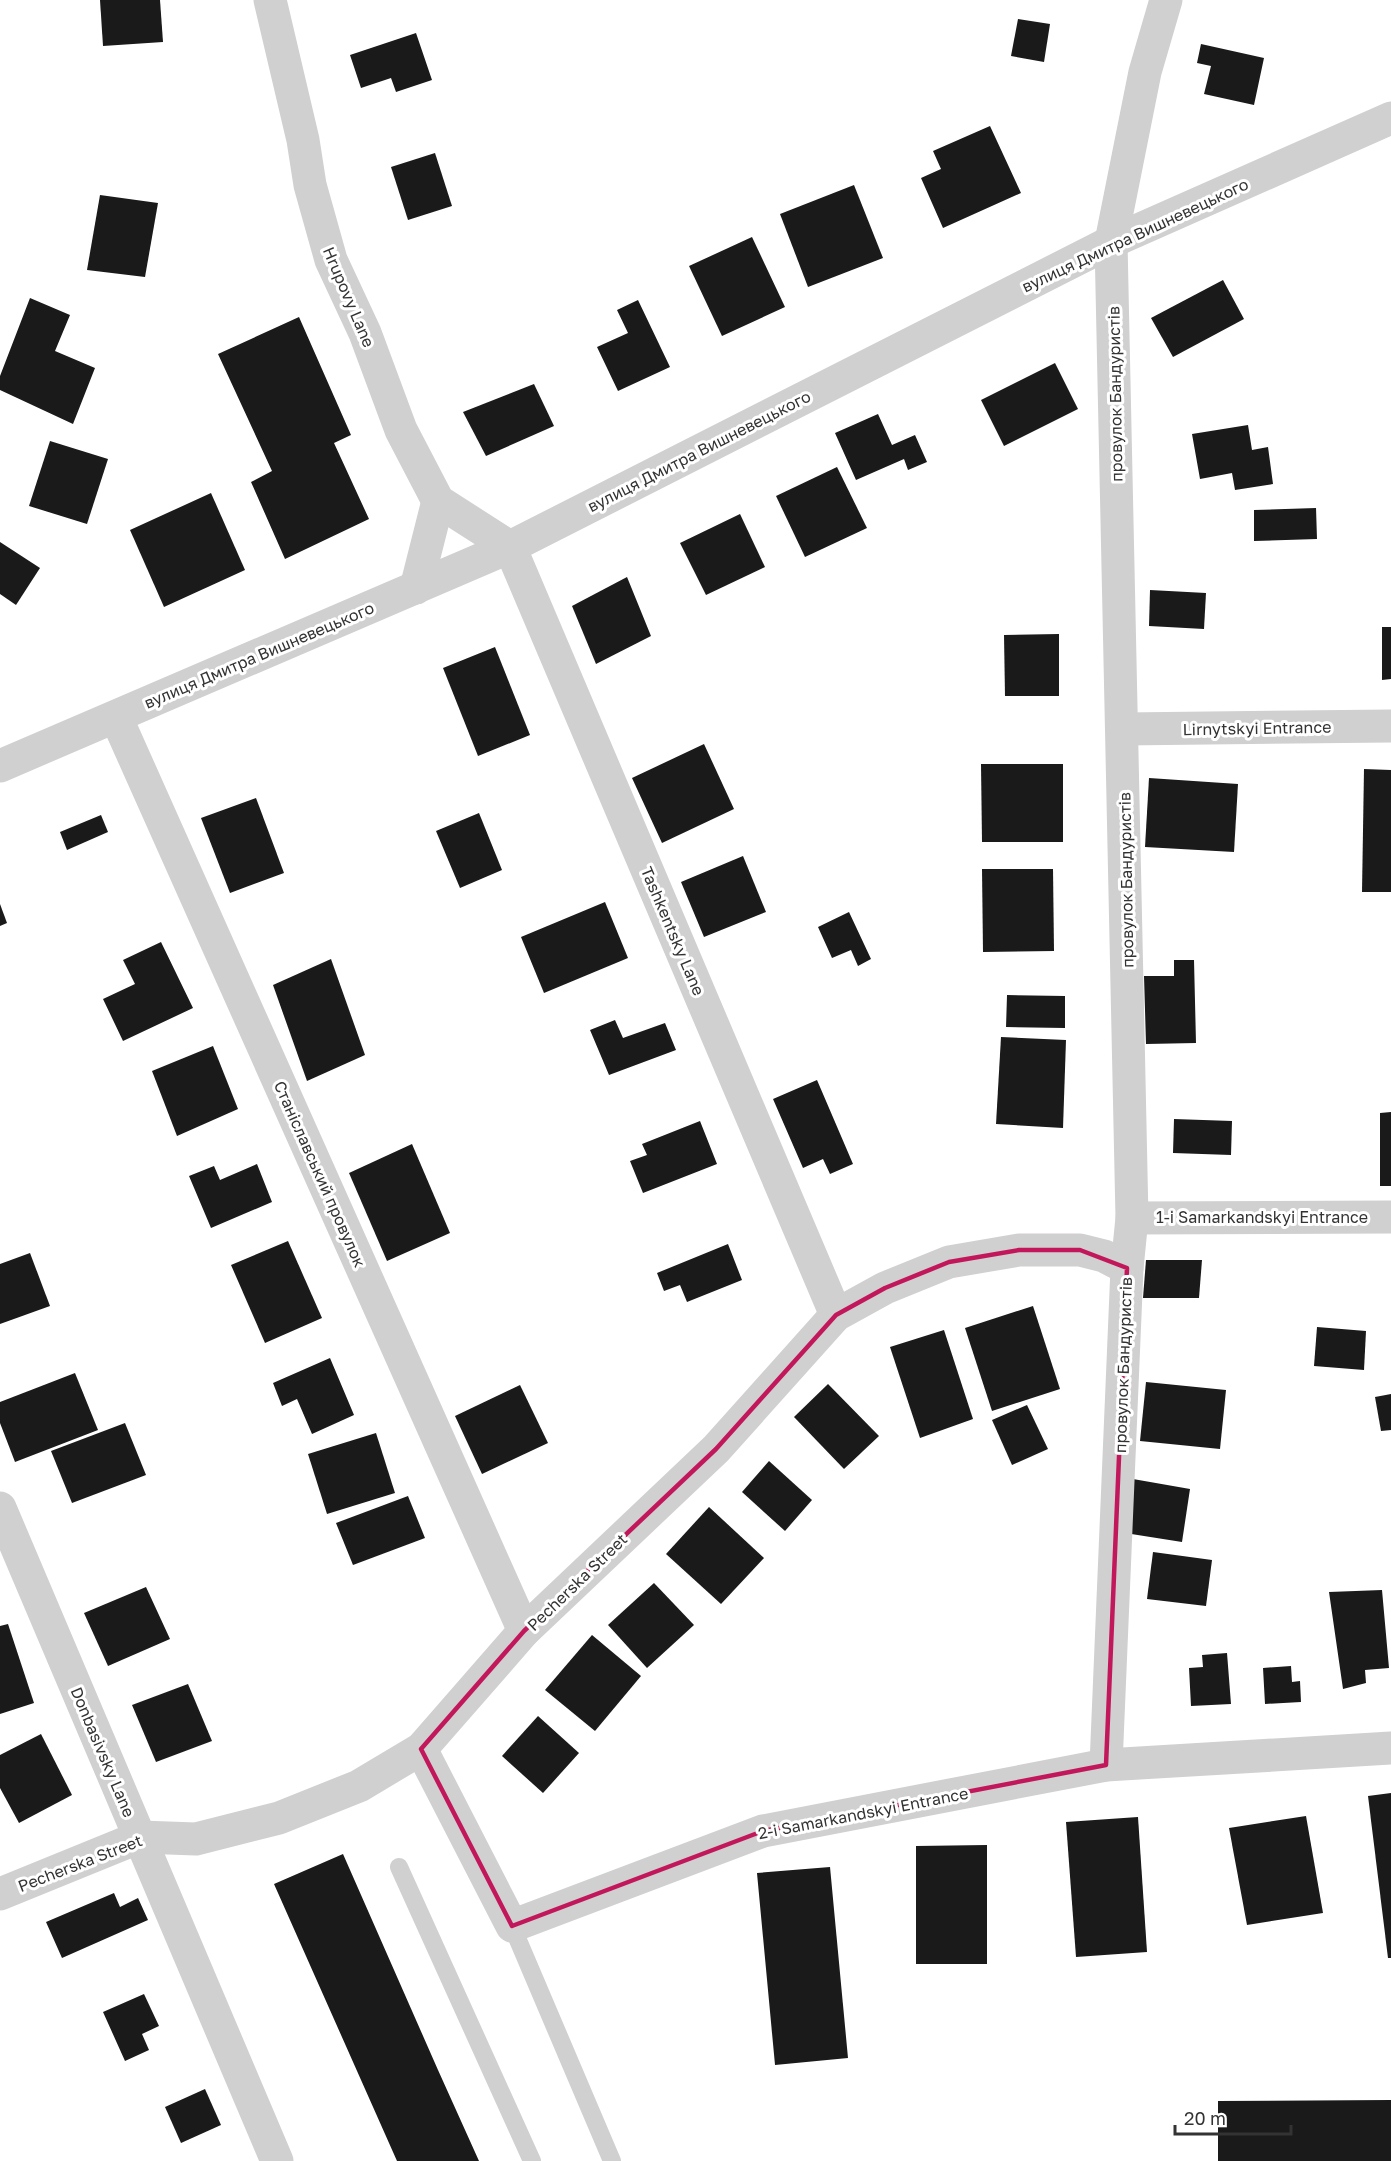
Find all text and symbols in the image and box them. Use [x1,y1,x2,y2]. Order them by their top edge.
street label: вулиця Дмитра Вишневецького [1018,174,1252,296]
street label: Hrupovy Lane [319,244,379,350]
street label: провулок Бандуристів [1103,306,1127,482]
street label: вулиця Дмитра Вишневецького [584,386,814,516]
street label: вулиця Дмитра Вишневецького [141,597,377,713]
street label: Lirnytskyi Entrance [1182,717,1332,739]
street label: провулок Бандуристів [1114,792,1138,968]
street label: Tashkentsky Lane [637,864,709,998]
street label: Станіславський провулок [270,1078,370,1270]
street label: 1-i Samarkandskyi Entrance [1156,1207,1368,1227]
street label: провулок Бандуристів [1110,1277,1136,1453]
street label: Pecherska Street [523,1529,631,1635]
street label: Donbasivsky Lane [67,1684,139,1820]
street label: 2-i Samarkandskyi Entrance [756,1783,970,1843]
street label: Pecherska Street [15,1830,145,1896]
scale bar [1175,2098,1290,2136]
text: 20 m [1184,2107,1226,2129]

